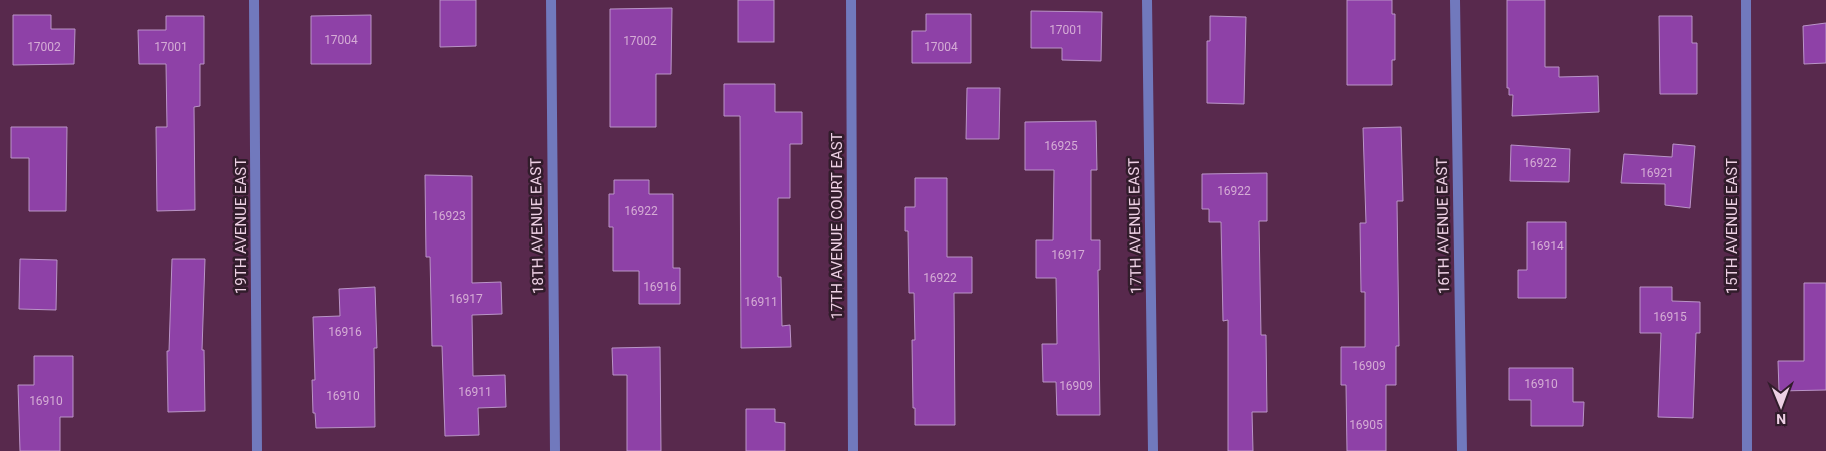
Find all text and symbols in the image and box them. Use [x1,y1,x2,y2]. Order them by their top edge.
house number: 17001 [1049,23,1083,37]
house number: 17004 [324,33,358,47]
house number: 17002 [623,34,657,48]
house number: 17002 [27,40,61,54]
house number: 17001 [154,40,188,54]
house number: 17004 [924,40,958,54]
street label: 17TH AVENUE COURT EAST [828,132,846,320]
house number: 16925 [1044,139,1078,153]
house number: 16922 [1523,156,1557,170]
street label: 19TH AVENUE EAST [232,158,250,294]
street label: 18TH AVENUE EAST [527,158,547,294]
street label: 17TH AVENUE EAST [1125,158,1145,294]
street label: 16TH AVENUE EAST [1433,158,1453,294]
street label: 15TH AVENUE EAST [1723,158,1741,294]
house number: 16921 [1640,166,1674,180]
house number: 16922 [1217,184,1251,198]
house number: 16922 [624,204,658,218]
house number: 16923 [432,209,466,223]
house number: 16914 [1530,239,1564,253]
house number: 16917 [1051,248,1085,262]
house number: 16922 [923,271,957,285]
house number: 16916 [643,280,677,294]
house number: 16917 [449,292,483,306]
house number: 16911 [744,295,778,309]
house number: 16915 [1653,310,1687,324]
house number: 16916 [328,325,362,339]
house number: 16909 [1352,359,1386,373]
house number: 16910 [1524,377,1558,391]
house number: 16909 [1059,379,1093,393]
north arrow [1756,381,1806,431]
house number: 16911 [458,385,492,399]
house number: 16910 [326,389,360,403]
house number: 16910 [29,394,63,408]
text: N [1776,411,1786,427]
house number: 16905 [1349,418,1383,432]

